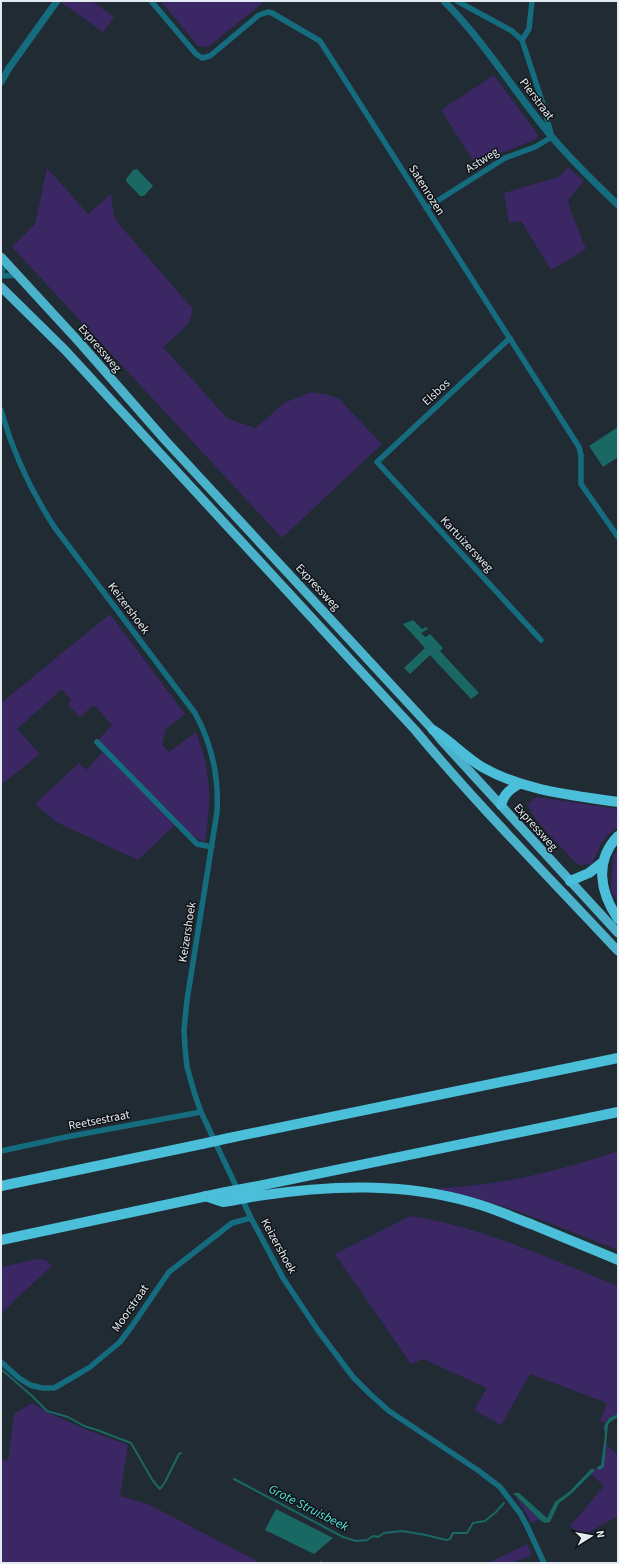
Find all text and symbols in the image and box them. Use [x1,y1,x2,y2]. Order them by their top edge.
street label: Pierstraat [515,75,558,124]
street label: Astweg [462,144,502,177]
street label: Satenrozen [404,162,449,219]
street label: Expressweg [74,321,125,376]
street label: Elsbos [419,375,454,410]
street label: Kartuizersweg [436,512,497,576]
street label: Expressweg [291,560,344,615]
street label: Keizershoek [104,579,154,638]
street label: Expressweg [510,800,562,855]
street label: Keizershoek [174,901,201,963]
street label: Reetsestraat [67,1106,131,1135]
street label: Keizershoek [256,1216,301,1277]
street label: Moorstraat [108,1281,153,1336]
water label: Grote Struisbeek [265,1480,352,1536]
north arrow [571,1516,611,1556]
text: N [592,1529,608,1539]

